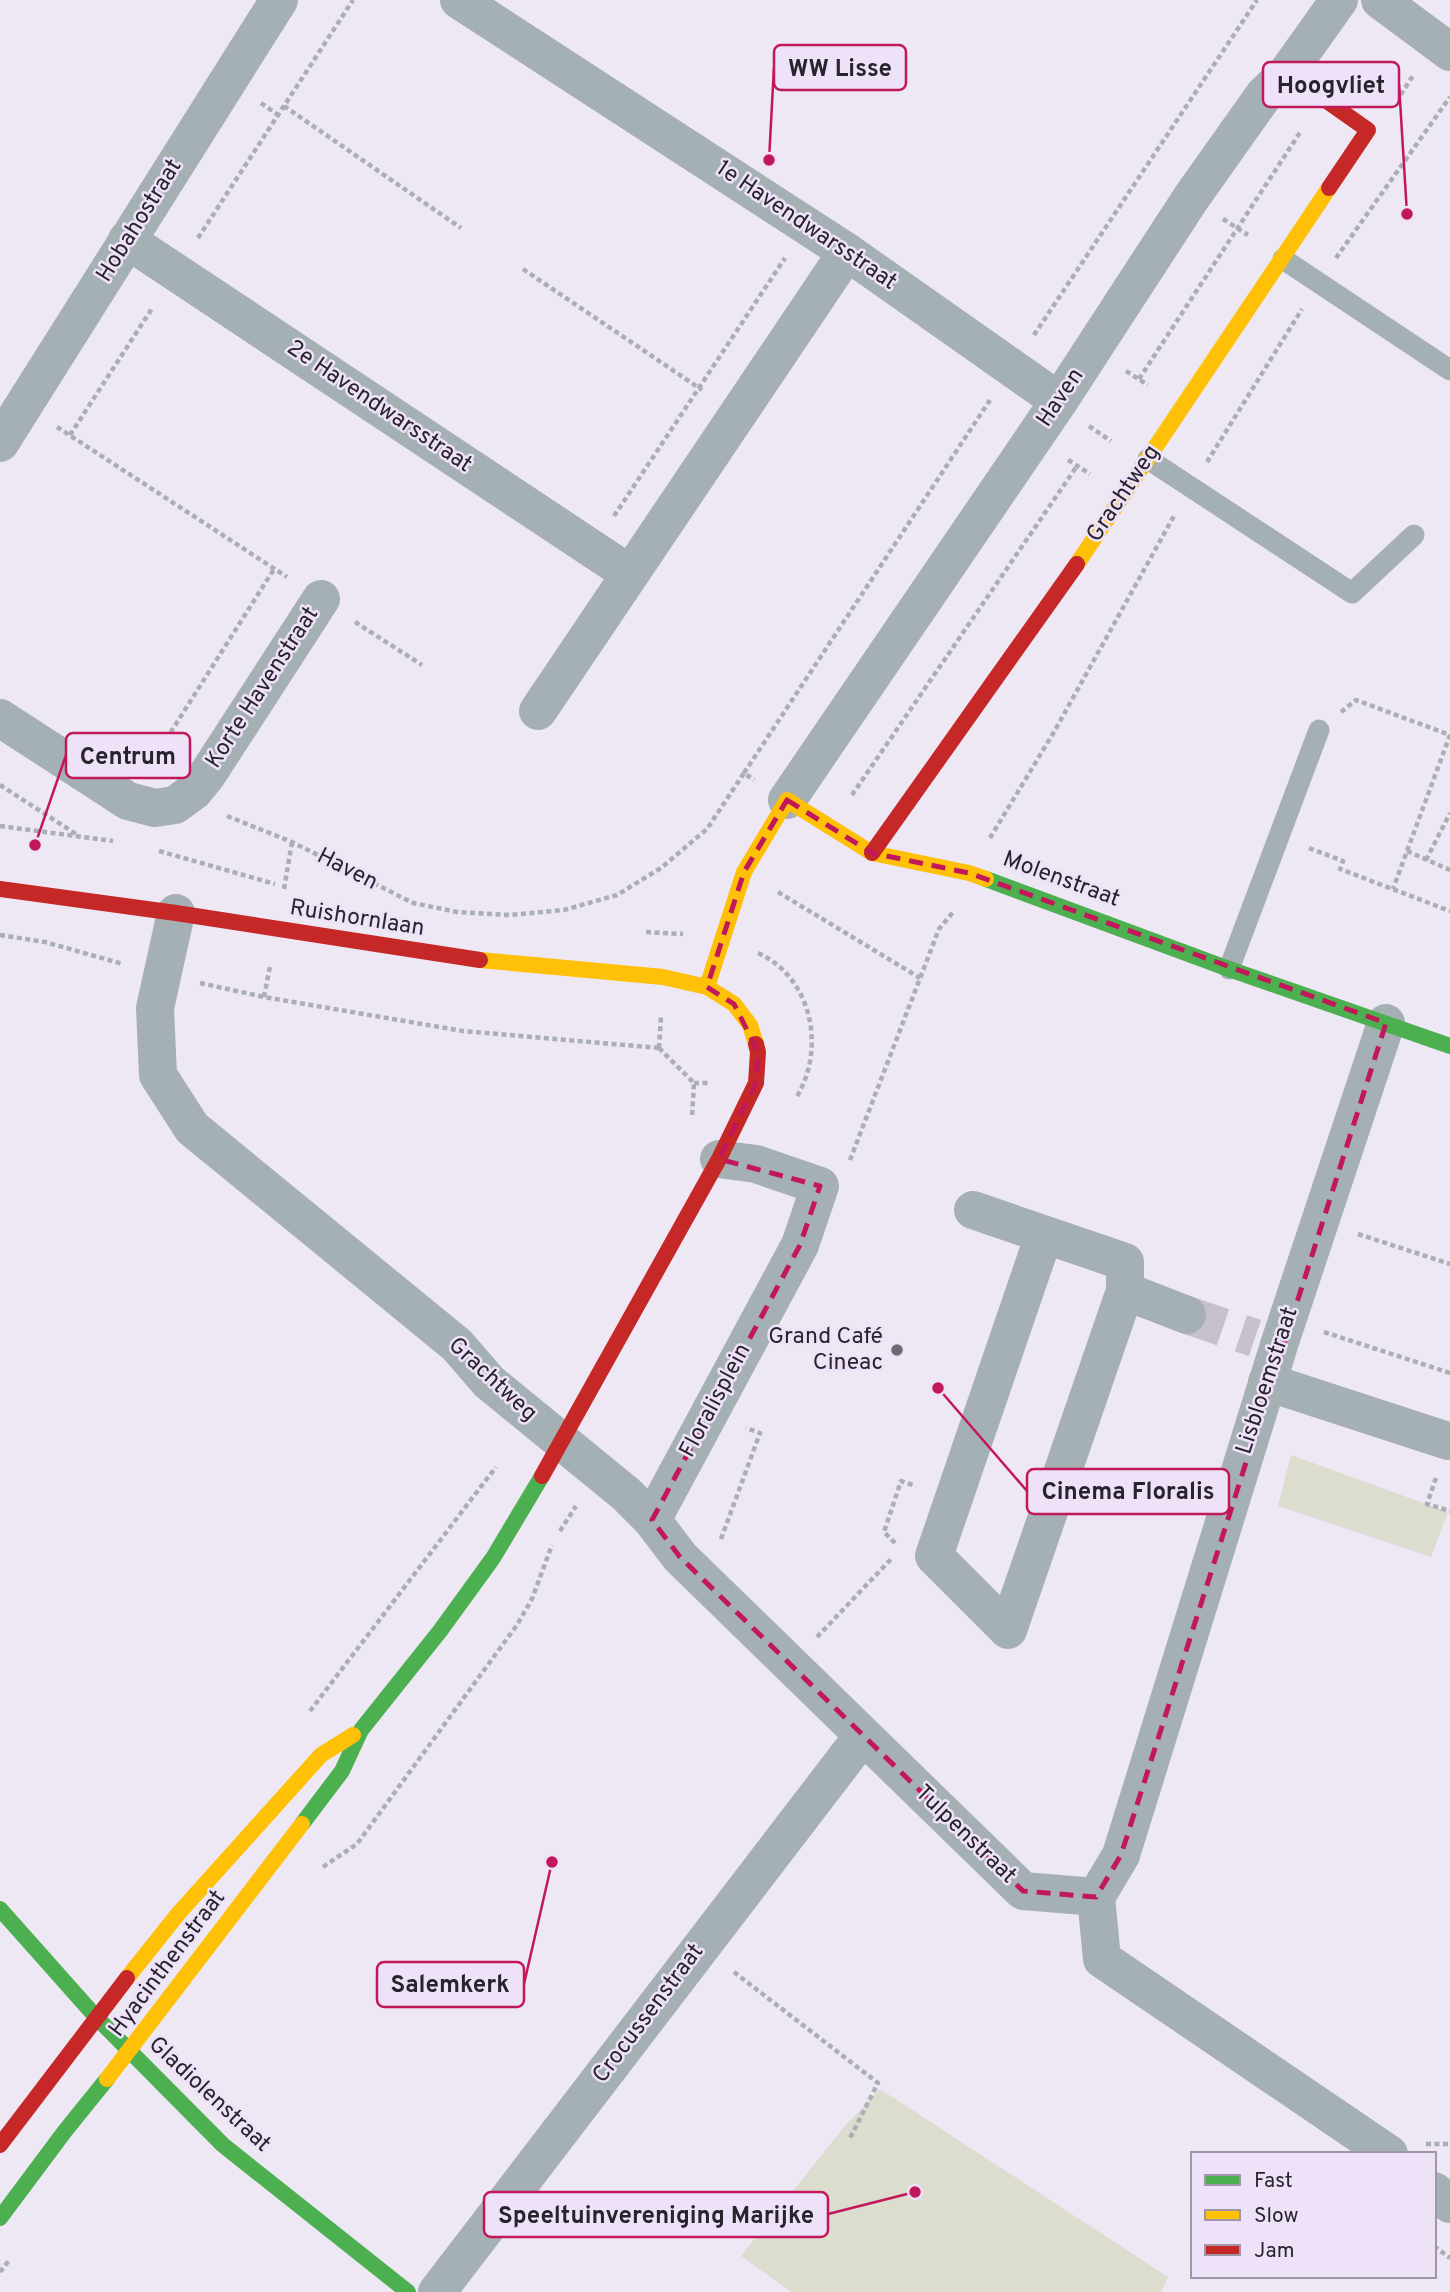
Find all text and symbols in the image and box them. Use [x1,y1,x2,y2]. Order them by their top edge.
callout: WW Lisse [774,45,906,90]
text: WW Lisse [788,55,892,85]
callout: Hoogvliet [1263,62,1399,107]
text: Hoogvliet [1277,72,1385,102]
street label: Hobahostraat [91,154,189,288]
street label: 1e Havendwarsstraat [710,155,902,297]
street label: 2e Havendwarsstraat [281,334,477,480]
street label: Haven [1031,363,1091,433]
street label: Grachtweg [1081,440,1167,548]
street label: Korte Havenstraat [200,602,326,774]
callout: Centrum [66,733,190,778]
text: Centrum [80,743,176,773]
street label: Haven [312,842,382,898]
street label: Molenstraat [999,845,1123,915]
street label: Ruishornlaan [288,894,426,944]
street label: Lisbloemstraat [1231,1304,1305,1458]
place label: Grand Café Cineac [768,1323,883,1378]
street label: Grachtweg [441,1332,543,1428]
street label: Floralisplein [674,1339,758,1463]
marker: Grand Café Cineac [889,1342,905,1358]
callout: Cinema Floralis [1027,1469,1229,1514]
text: Cinema Floralis [1041,1478,1215,1508]
street label: Tulpenstraat [908,1779,1022,1891]
street label: Hyacinthenstraat [103,1885,233,2043]
street label: Crocussenstraat [587,1939,711,2089]
callout: Salemkerk [377,1962,524,2007]
text: Salemkerk [390,1971,510,2001]
street label: Gladiolenstraat [142,2031,276,2159]
legend [1191,2152,1436,2278]
text: Fast [1254,2168,1293,2195]
callout: Speeltuinvereniging Marijke [484,2192,828,2237]
text: Speeltuinvereniging Marijke [498,2202,814,2232]
text: Slow [1254,2203,1299,2230]
text: Jam [1254,2238,1295,2265]

